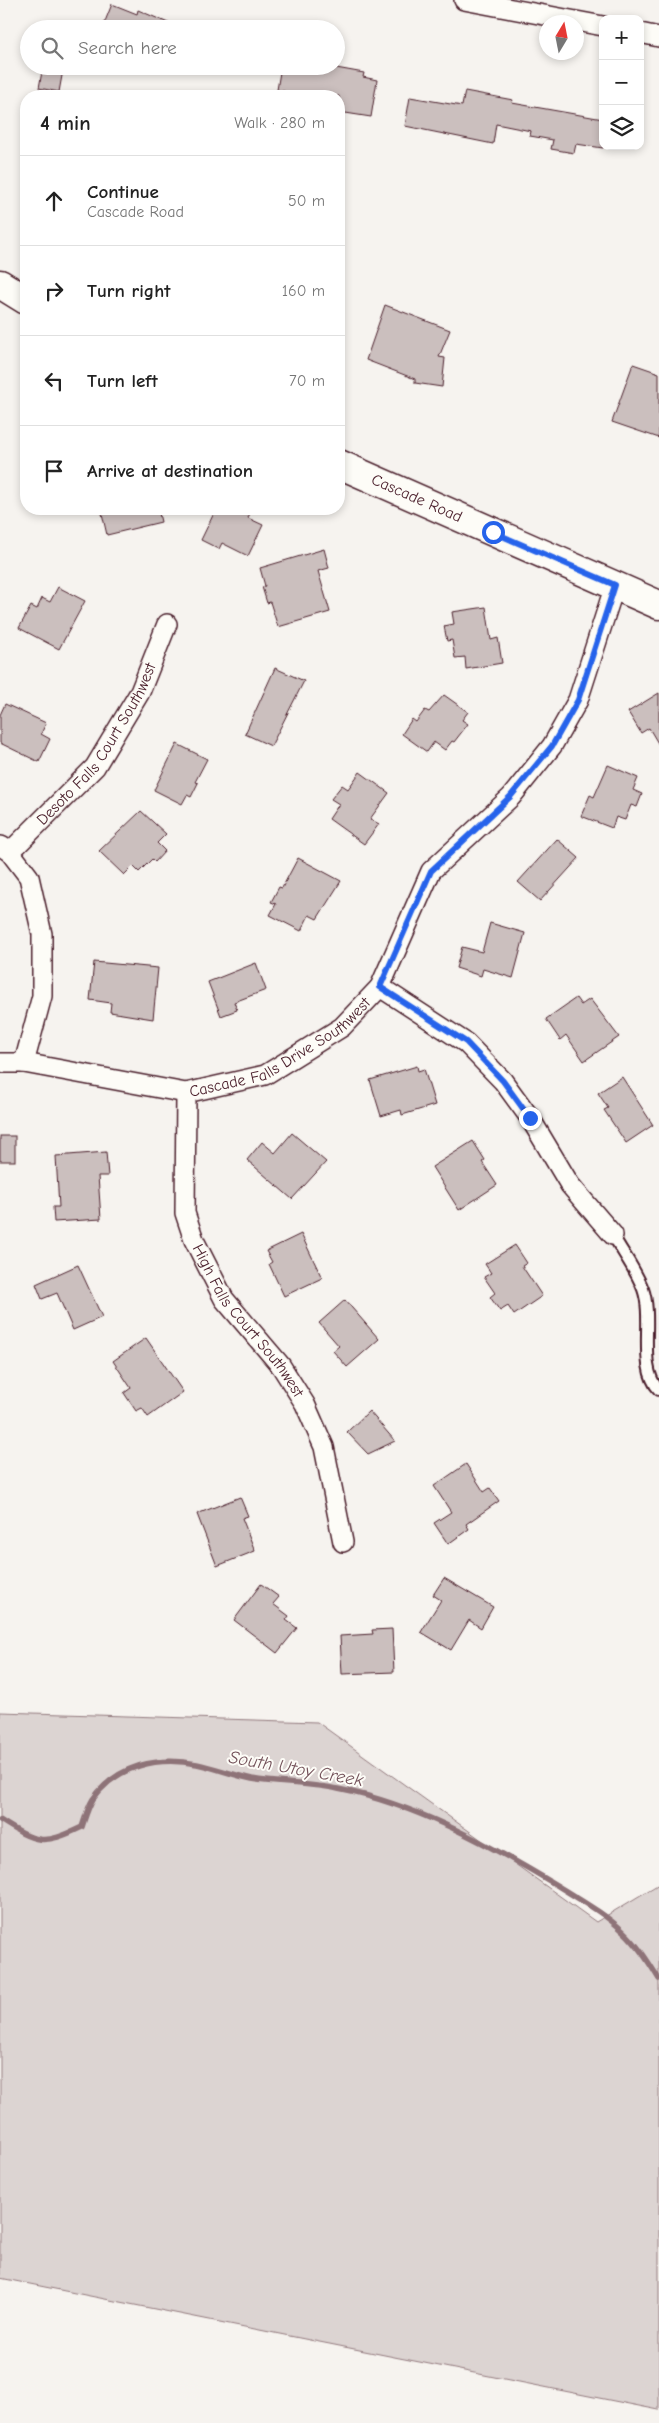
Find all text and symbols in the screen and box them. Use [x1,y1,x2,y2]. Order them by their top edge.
north arrow [539,15,584,60]
map controls [599,15,644,150]
button: + [599,15,644,60]
search box [20,20,345,75]
icon: search [38,34,66,62]
text: Search here [78,37,177,59]
button: − [599,60,644,105]
button: layers [599,105,644,150]
text: 4 min [40,111,91,135]
text: Walk · 280 m [234,114,325,132]
text: Continue [87,181,159,203]
icon: ahead [40,187,68,215]
text: 50 m [288,192,325,210]
text: Cascade Road [87,203,184,221]
icon: right [40,277,68,305]
text: Turn right [87,280,171,302]
text: 160 m [282,282,325,300]
icon: left [40,367,68,395]
text: Turn left [87,370,158,392]
text: 70 m [289,372,325,390]
icon: arrive [40,457,68,485]
text: Arrive at destination [87,460,253,482]
street label: Cascade Road [369,470,465,526]
route start [482,521,505,544]
street label: Desoto Falls Court Southwest [33,660,160,829]
street label: Cascade Falls Drive Southwest [188,994,374,1101]
route end [519,1107,542,1130]
street label: High Falls Court Southwest [189,1241,308,1401]
water label: South Utoy Creek [227,1747,365,1791]

